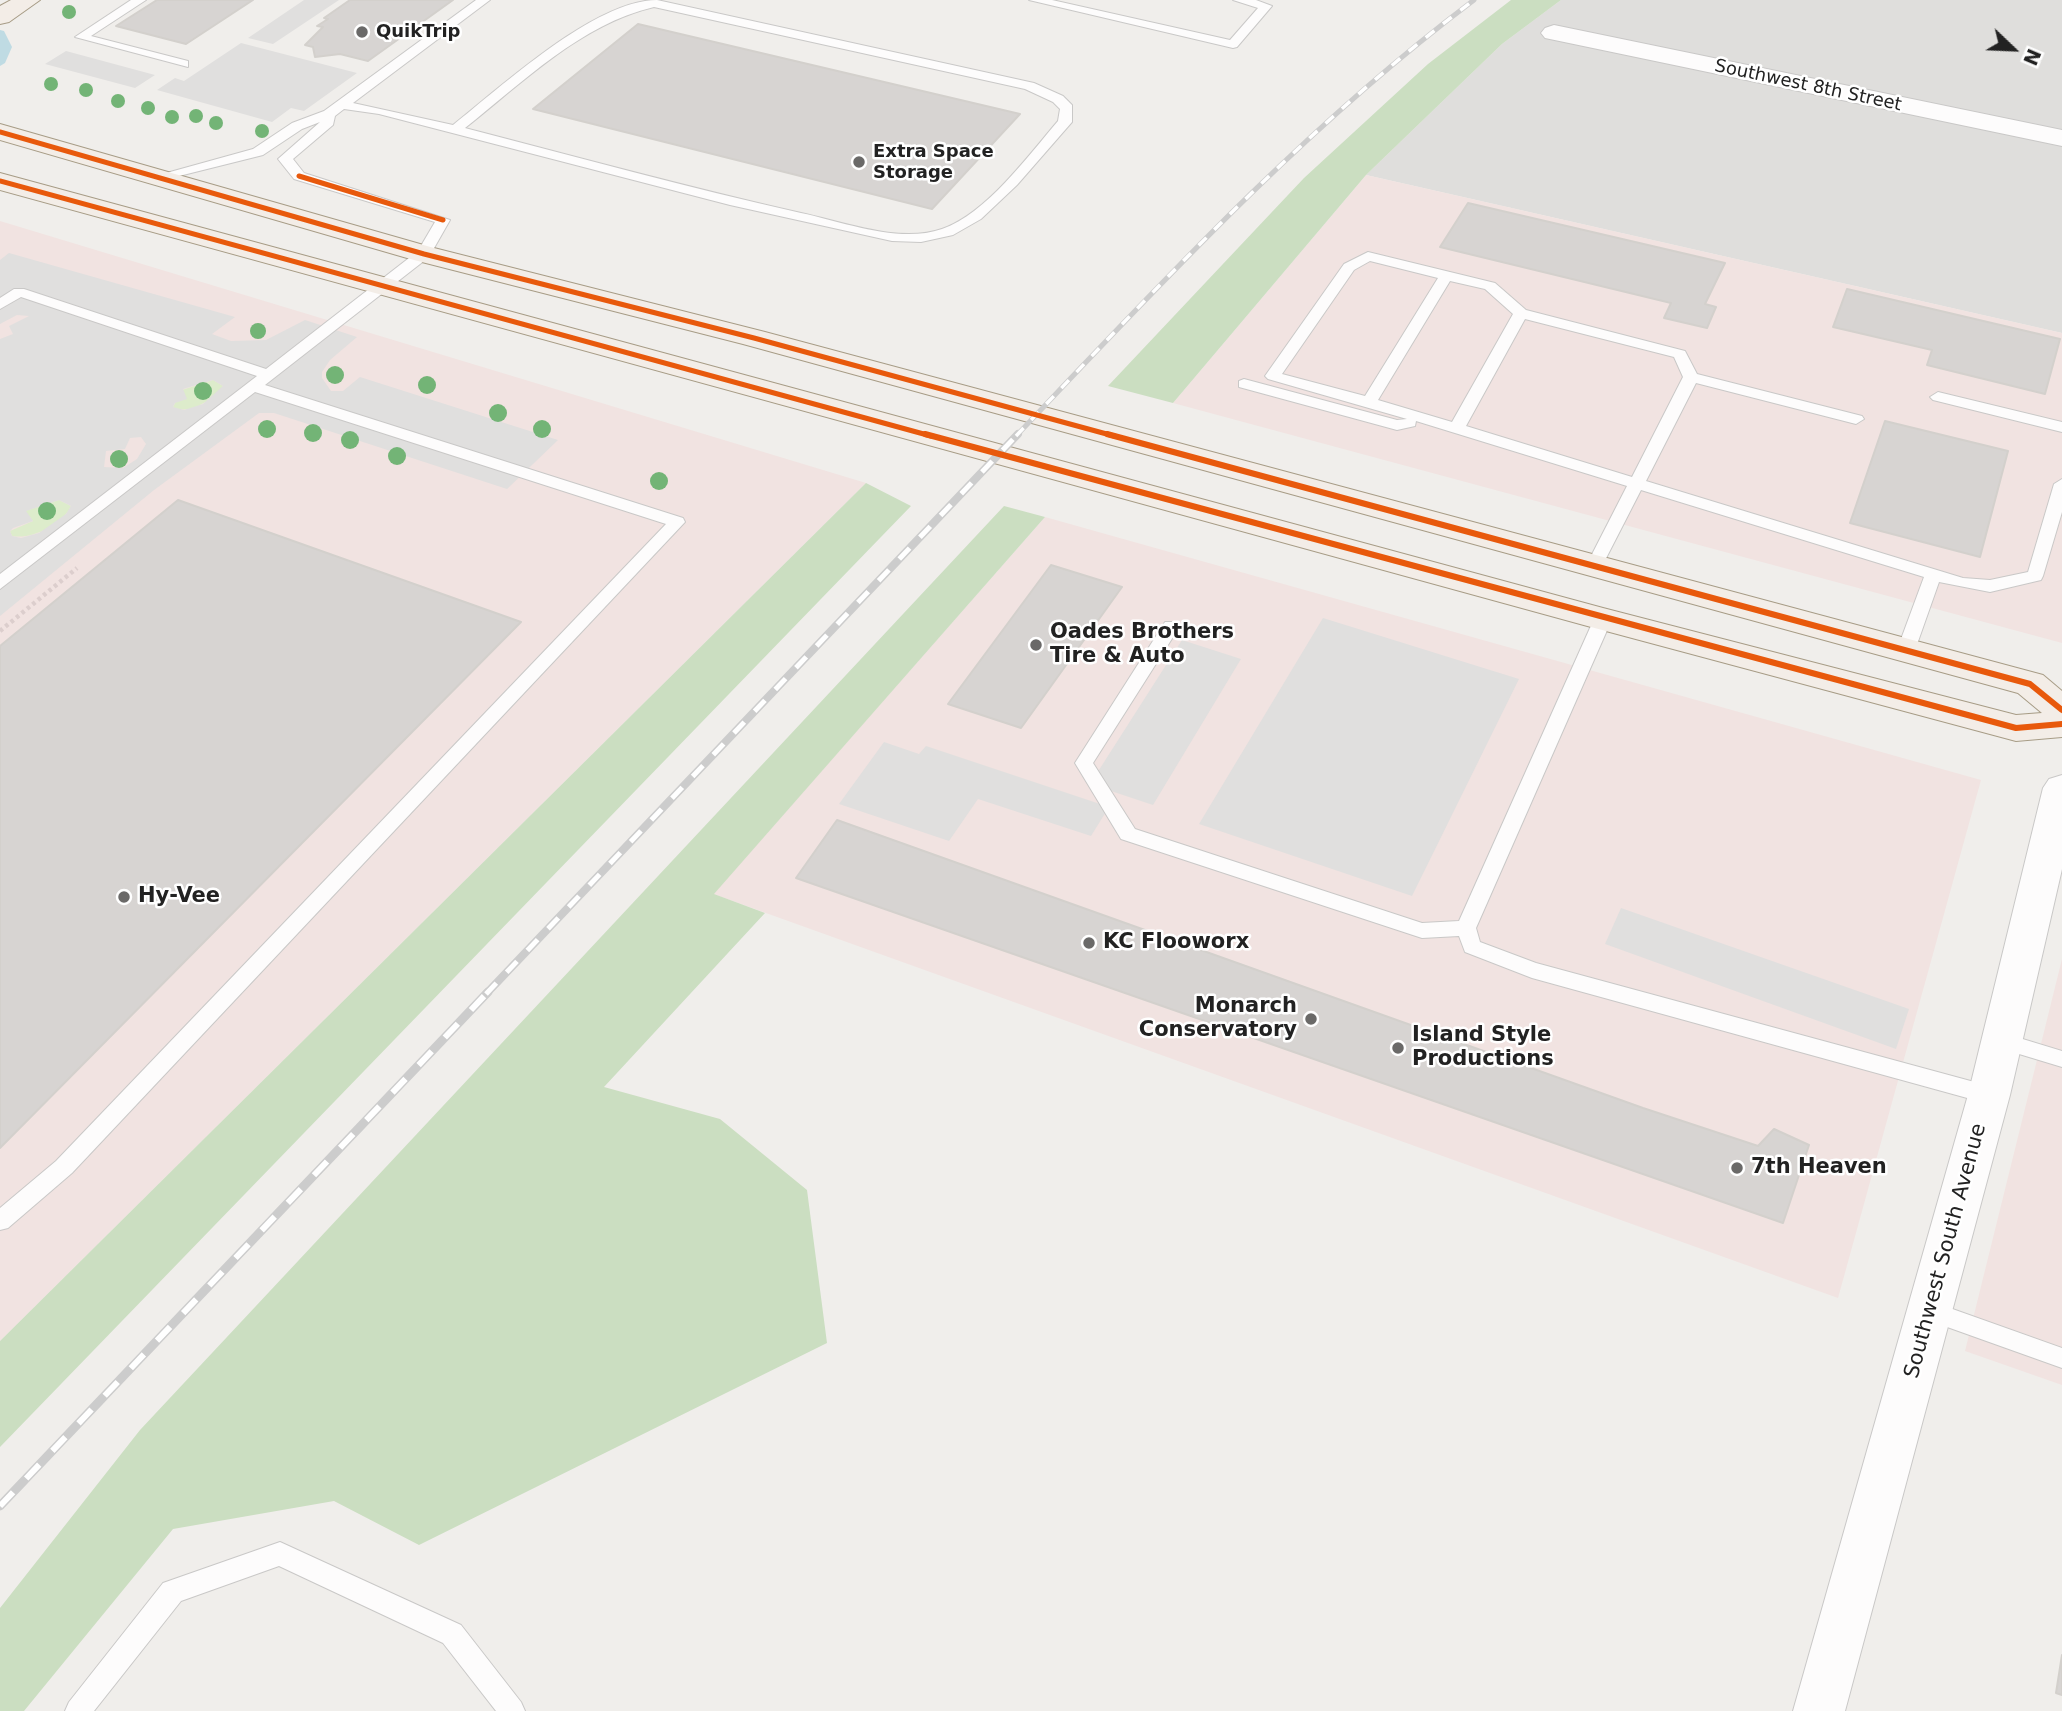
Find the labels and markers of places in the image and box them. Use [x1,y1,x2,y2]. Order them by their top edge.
place label: QuikTrip [376,21,460,43]
marker: QuikTrip [354,24,370,40]
place label: Extra Space Storage [873,141,994,184]
marker: Extra Space Storage [851,154,867,170]
place label: Oades Brothers Tire & Auto [1050,620,1234,670]
marker: Oades Brothers Tire & Auto [1028,637,1044,653]
place label: Hy-Vee [138,884,220,910]
marker: Hy-Vee [116,889,132,905]
place label: KC Flooworx [1103,930,1249,956]
marker: KC Flooworx [1081,935,1097,951]
place label: Monarch Conservatory [1139,994,1297,1044]
marker: Monarch Conservatory [1303,1011,1319,1027]
place label: Island Style Productions [1412,1023,1554,1073]
marker: Island Style Productions [1390,1040,1406,1056]
place label: 7th Heaven [1751,1155,1887,1181]
marker: 7th Heaven [1729,1160,1745,1176]

